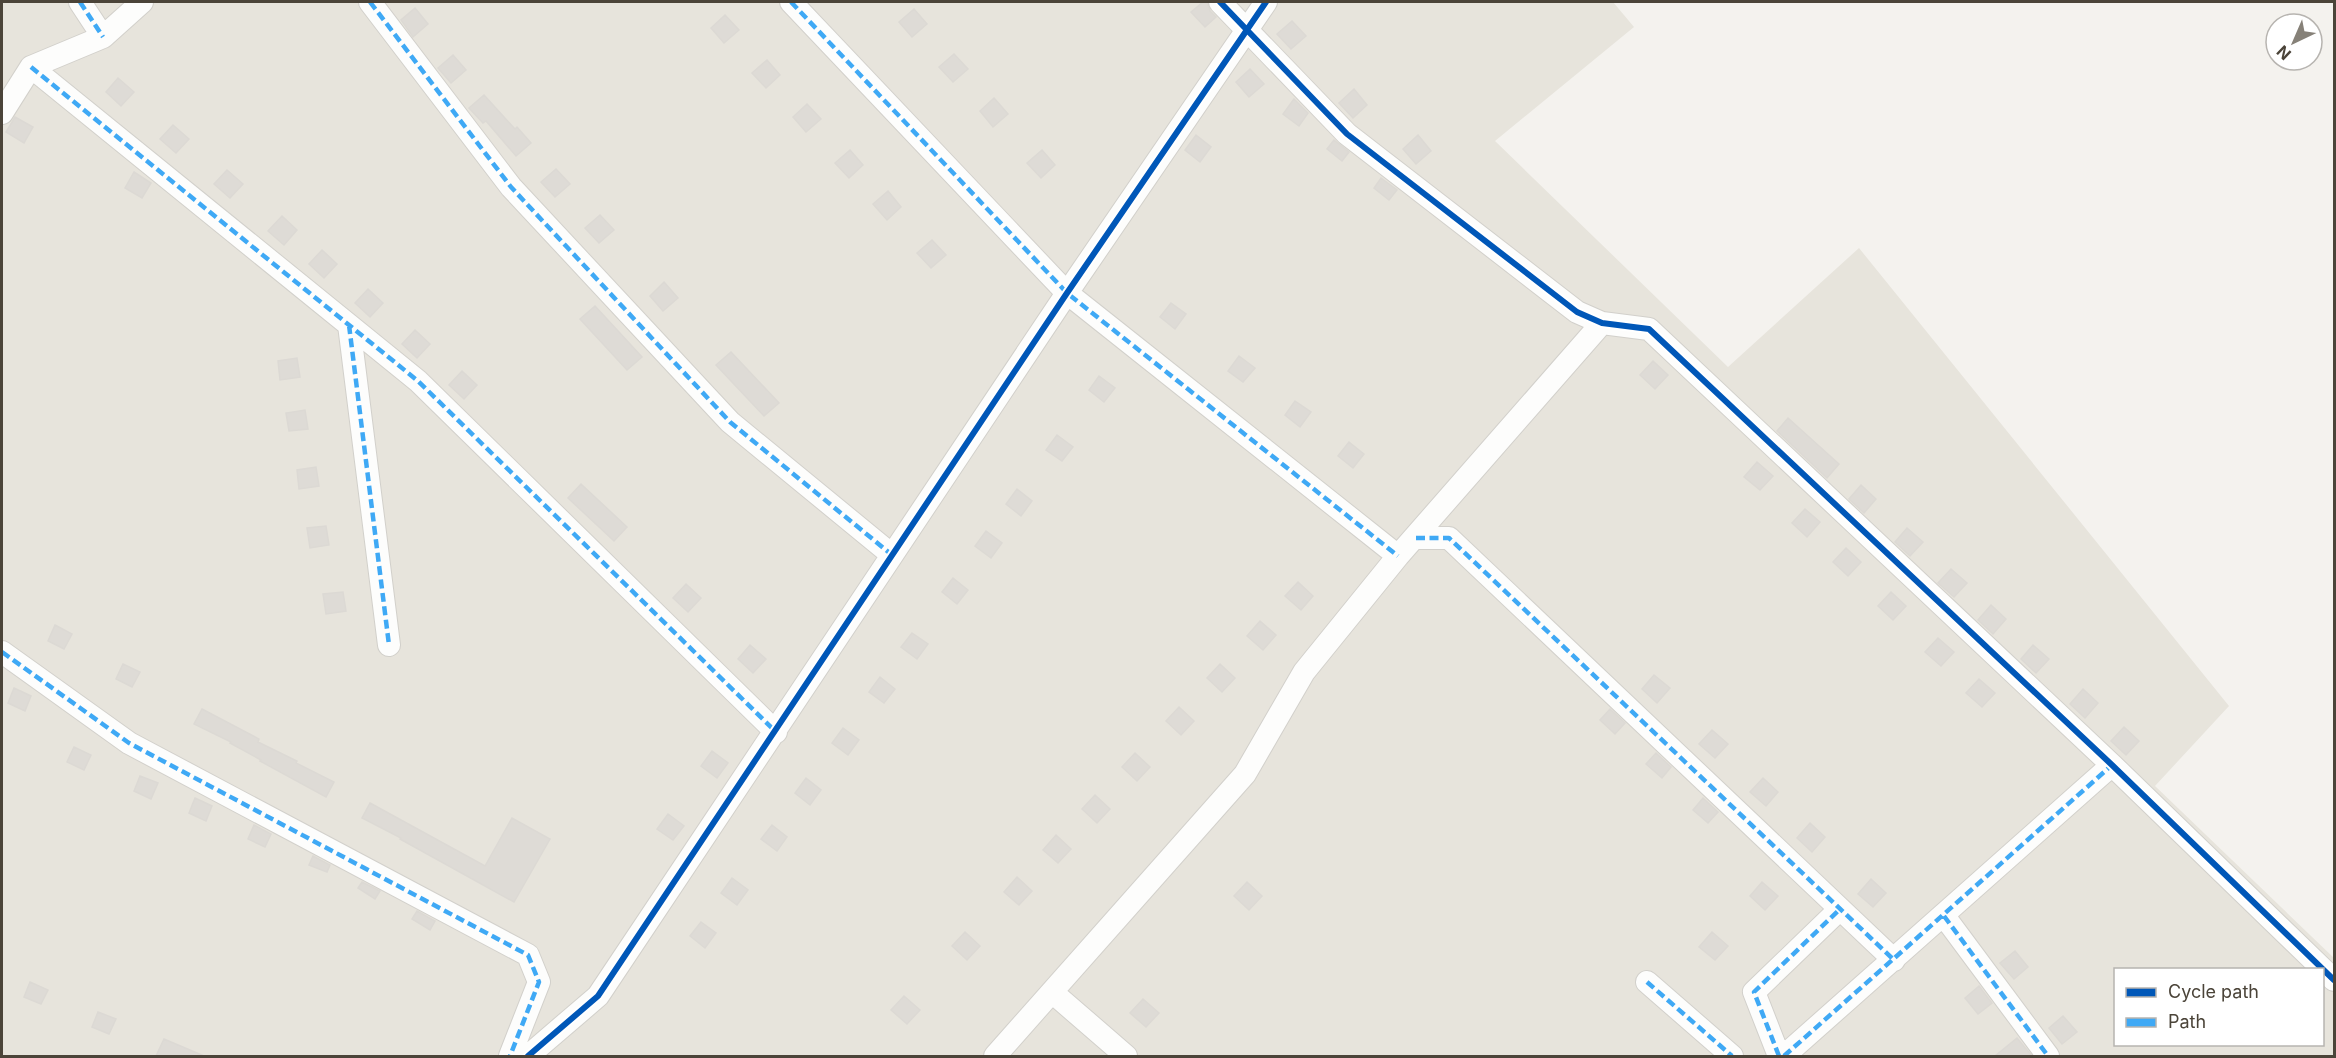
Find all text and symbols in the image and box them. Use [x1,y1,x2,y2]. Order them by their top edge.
north arrow [2264,12,2324,72]
text: N [2272,41,2295,64]
legend [2114,968,2324,1046]
text: Cycle path [2168,981,2259,1002]
text: Path [2168,1011,2206,1032]

